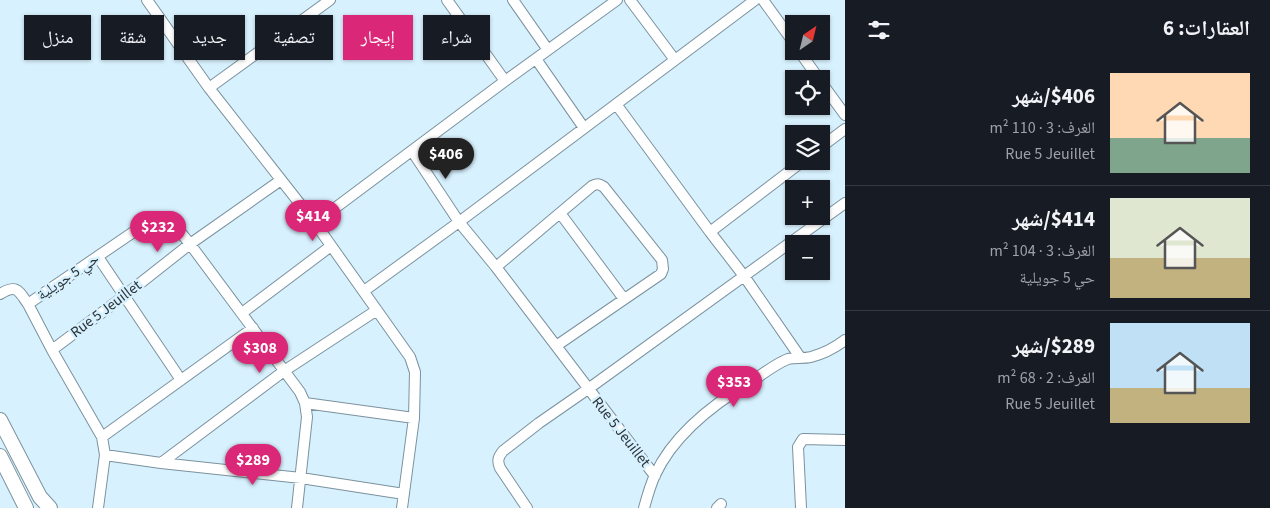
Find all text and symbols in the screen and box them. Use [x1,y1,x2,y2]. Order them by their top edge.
text: العقارات: 6 [1163,13,1250,43]
chip: منزل [24,15,91,60]
chip: شقة [101,15,164,60]
chip: جديد [174,15,245,60]
chip: تصفية [255,15,333,60]
chip: إيجار [343,15,413,60]
chip: شراء [423,15,490,60]
north arrow [785,15,830,60]
map controls [785,15,830,280]
icon: filters [865,16,893,44]
button: locate [785,70,830,115]
text: $406/شهر [1012,81,1095,111]
icon: home [1150,93,1210,153]
text: الغرف: 3 · 110 m² [989,117,1095,139]
button: layers [785,125,830,170]
pin: $406 [416,138,476,180]
text: $406 [429,143,463,165]
text: Rue 5 Jeuillet [1005,143,1095,165]
button: + [785,180,830,225]
pin: $414 [283,200,343,242]
text: $414/شهر [1012,204,1095,234]
text: $414 [296,205,330,227]
pin: $232 [128,210,188,253]
text: $232 [141,216,175,238]
icon: home [1150,218,1210,278]
button: − [785,235,830,280]
text: الغرف: 3 · 104 m² [989,240,1095,262]
street label: حي 5 جويلية [33,248,104,306]
text: حي 5 جويلية [1019,267,1095,289]
street label: Rue 5 Jeuillet [66,275,146,343]
text: $289/شهر [1012,331,1095,361]
pin: $308 [230,332,290,374]
text: $308 [243,337,277,359]
icon: home [1150,343,1210,403]
pin: $353 [704,366,764,408]
text: الغرف: 2 · 68 m² [997,367,1095,389]
text: $353 [717,371,751,393]
street label: Rue 5 Jeuillet [587,392,655,472]
text: Rue 5 Jeuillet [1005,393,1095,415]
pin: $289 [223,444,283,486]
text: $289 [236,449,270,471]

